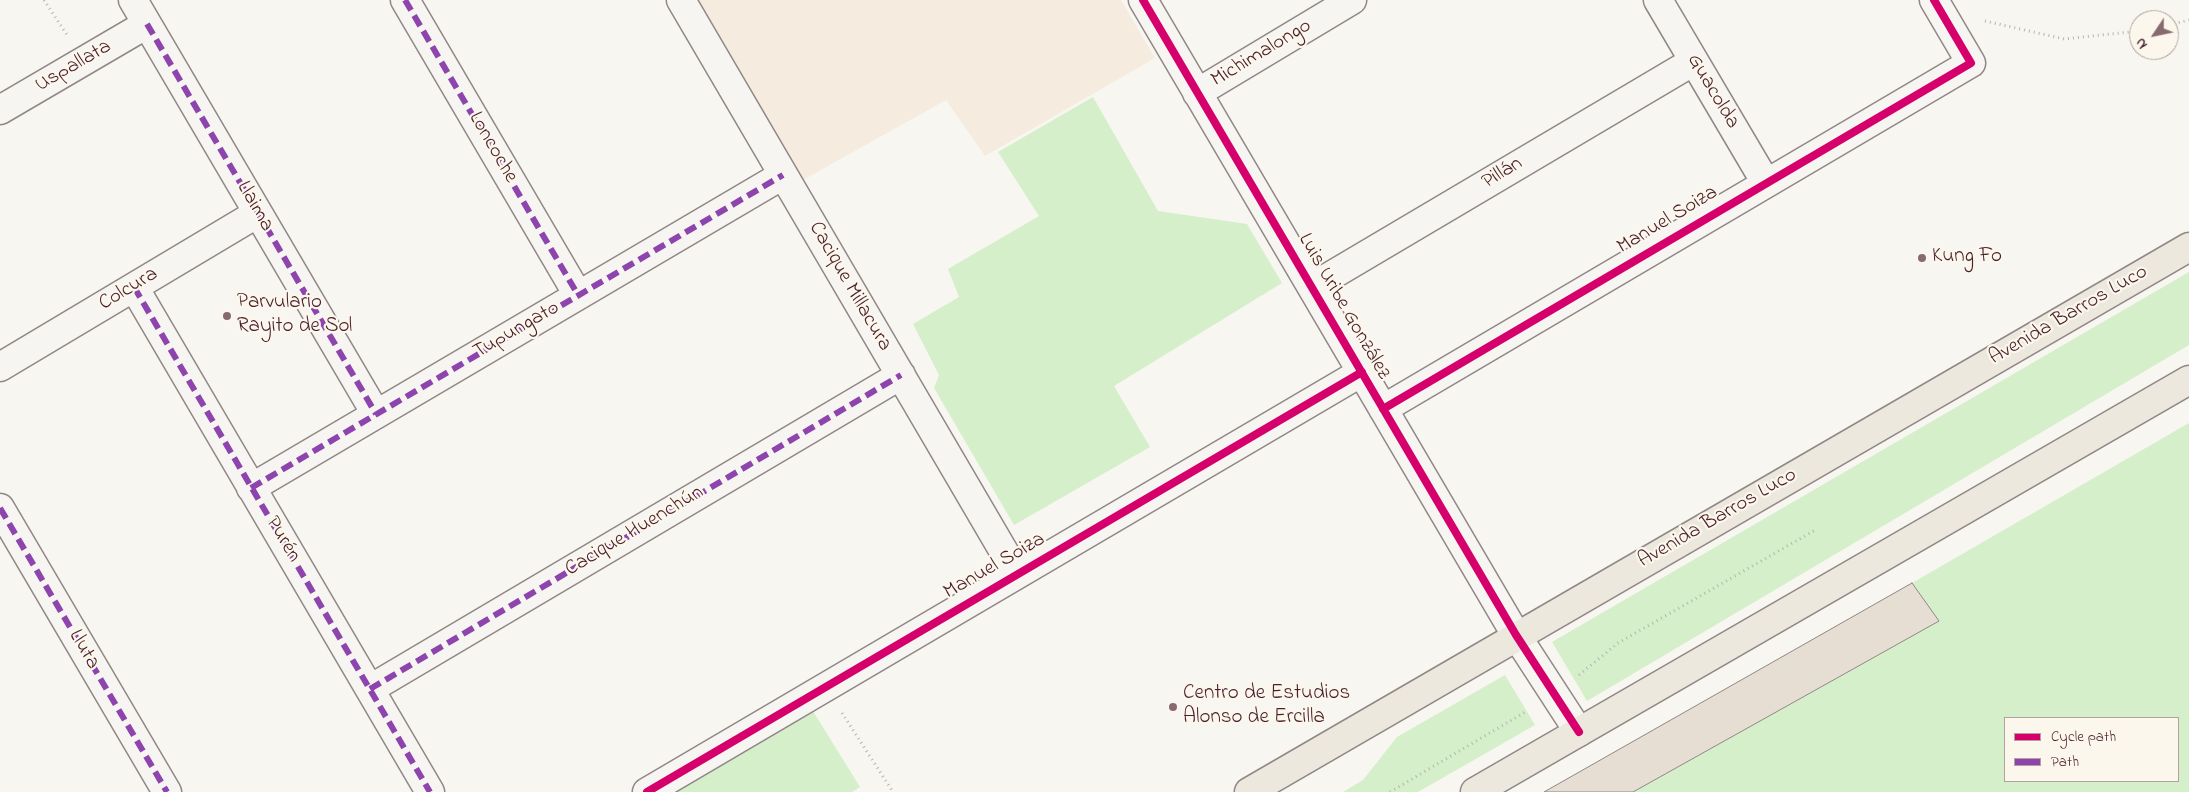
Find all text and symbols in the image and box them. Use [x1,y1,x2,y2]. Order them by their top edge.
north arrow [2129,10,2179,60]
street label: Michimalongo [1207,14,1317,94]
text: N [2131,33,2153,53]
street label: Uspallata [32,35,116,99]
street label: Guacolda [1680,50,1744,134]
street label: Loncoche [462,108,522,188]
street label: Pillán [1478,152,1528,196]
street label: Llaima [230,177,278,237]
street label: Manuel Soiza [1613,181,1723,261]
street label: Cacique Millacura [802,218,896,356]
street label: Luis Uribe González [1291,230,1395,384]
place label: Kung Fo [1932,245,2002,271]
marker: Kung Fo [1916,252,1928,264]
street label: Avenida Barros Luco [1985,260,2153,372]
street label: Colcura [95,263,163,317]
place label: Parvulario Rayito de Sol [237,291,352,341]
street label: Tupungato [469,296,565,366]
marker: Parvulario Rayito de Sol [221,310,233,322]
street label: Avenida Barros Luco [1634,463,1802,575]
street label: Cacique Huenchún [561,481,709,583]
street label: Purén [259,512,305,568]
street label: Manuel Soiza [940,528,1050,606]
street label: Lluta [62,626,104,674]
place label: Centro de Estudios Alonso de Ercilla [1183,682,1350,732]
marker: Centro de Estudios Alonso de Ercilla [1167,701,1179,713]
legend [2004,717,2179,782]
text: Cycle path [2051,726,2116,748]
text: Path [2051,751,2079,773]

